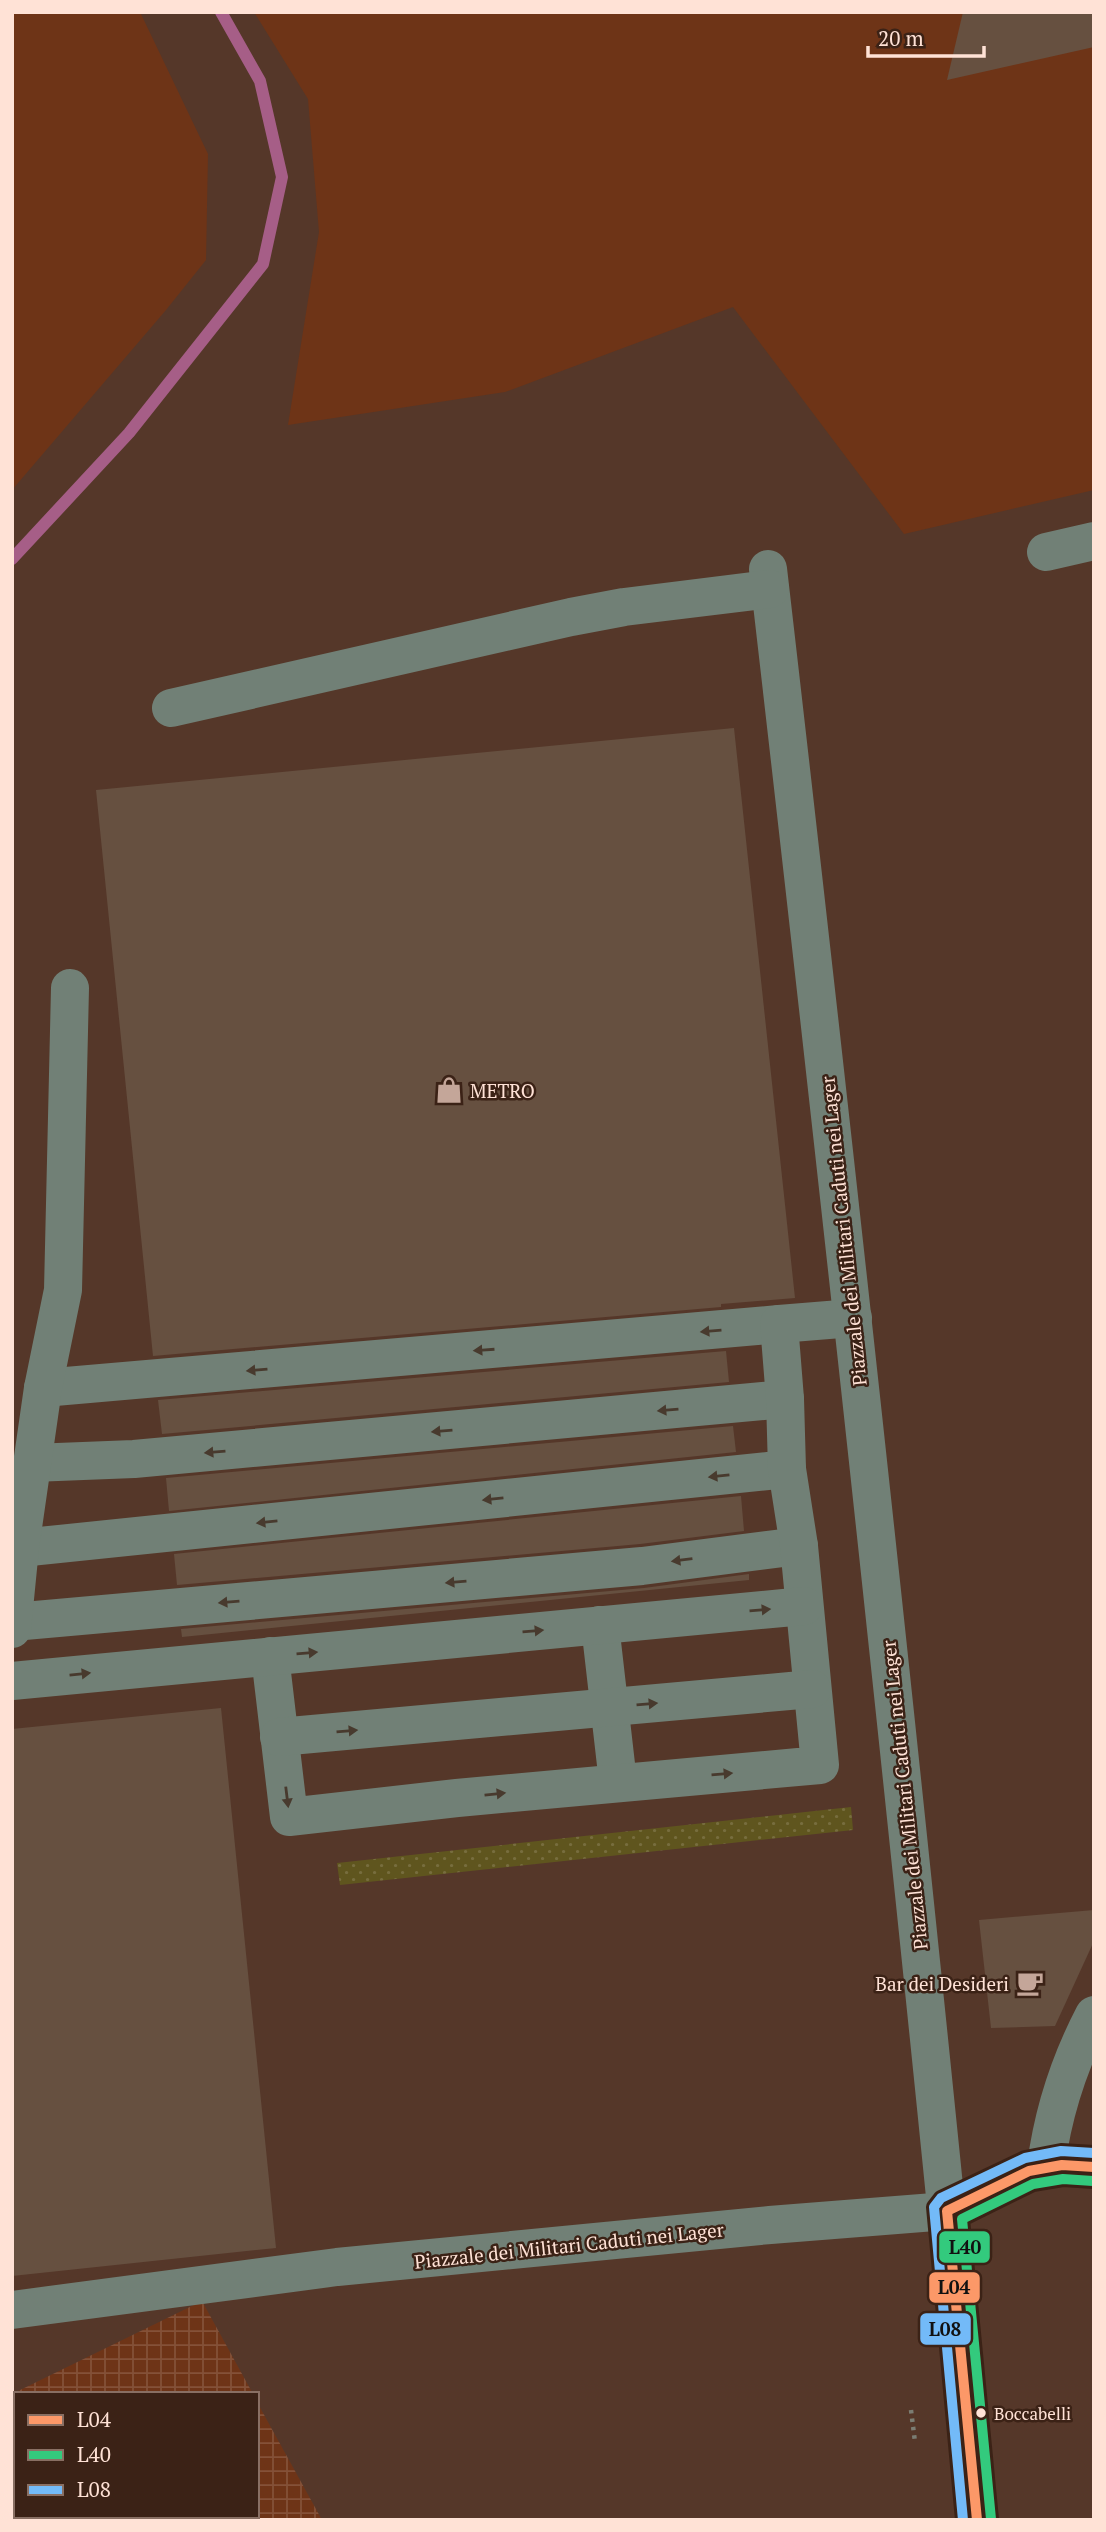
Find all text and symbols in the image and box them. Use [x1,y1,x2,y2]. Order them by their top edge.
scale bar [868,14,984,58]
text: 20 m [878,24,924,52]
street label: Piazzale dei Militari Caduti nei Lager [814,1074,872,1387]
shop icon: METRO [434,1075,464,1105]
place label: METRO [470,1078,535,1103]
one-way arrow [699,1326,721,1337]
one-way arrow [473,1345,495,1356]
one-way arrow [246,1364,268,1375]
one-way arrow [657,1405,679,1416]
one-way arrow [431,1426,453,1437]
one-way arrow [204,1447,226,1458]
one-way arrow [708,1471,730,1482]
one-way arrow [482,1493,504,1504]
one-way arrow [255,1517,277,1528]
one-way arrow [671,1555,693,1566]
one-way arrow [445,1577,467,1588]
one-way arrow [218,1597,240,1608]
one-way arrow [749,1604,771,1615]
one-way arrow [522,1625,544,1636]
street label: Piazzale dei Militari Caduti nei Lager [875,1638,933,1951]
one-way arrow [296,1647,318,1658]
one-way arrow [69,1668,91,1679]
one-way arrow [636,1698,658,1709]
one-way arrow [336,1725,358,1736]
one-way arrow [711,1768,733,1779]
one-way arrow [281,1786,292,1808]
one-way arrow [485,1789,507,1800]
cafe icon: Bar dei Desideri [1015,1968,1045,1998]
place label: Bar dei Desideri [875,1971,1009,1996]
street label: Piazzale dei Militari Caduti nei Lager [413,2216,726,2274]
line badge: L40 [938,2230,991,2264]
text: L40 [949,2234,982,2259]
line badge: L04 [928,2271,981,2304]
text: L04 [938,2274,971,2299]
line badge: L08 [919,2312,972,2346]
text: L08 [929,2316,962,2341]
legend [14,2392,259,2518]
place label: Boccabelli [994,2402,1071,2425]
text: L04 [77,2405,112,2433]
marker: Boccabelli [974,2406,988,2420]
text: L40 [77,2440,111,2468]
text: L08 [77,2475,111,2503]

